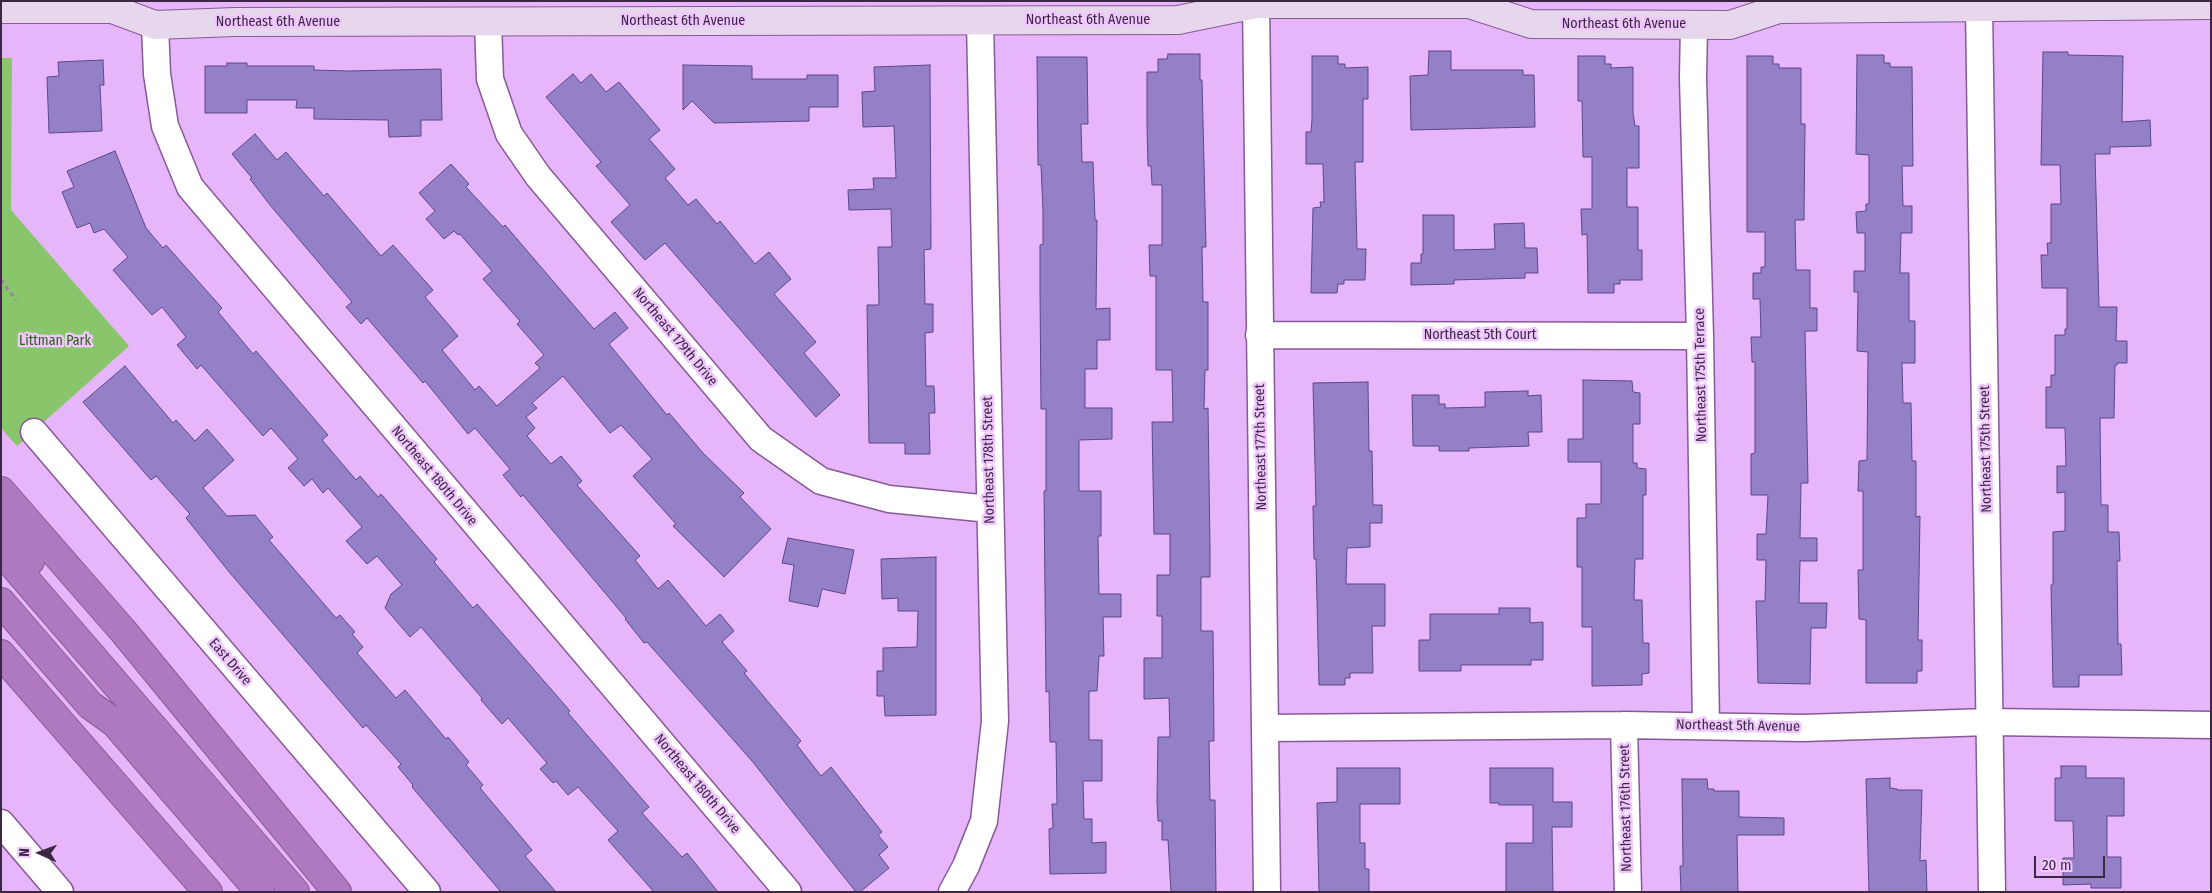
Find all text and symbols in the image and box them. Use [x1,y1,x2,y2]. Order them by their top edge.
street label: Northeast 6th Avenue [1026,12,1150,28]
street label: Northeast 6th Avenue [621,13,745,29]
street label: Northeast 6th Avenue [216,14,340,30]
street label: Northeast 6th Avenue [1562,16,1686,32]
street label: Northeast 179th Drive [629,285,721,389]
street label: Northeast 175th Terrace [1691,308,1711,442]
street label: Northeast 5th Court [1424,327,1536,343]
park label: Littman Park [19,333,91,349]
street label: Northeast 177th Street [1251,384,1271,510]
street label: Northeast 175th Street [1976,385,1996,513]
street label: Northeast 178th Street [979,396,999,524]
street label: Northeast 180th Drive [387,423,481,529]
street label: East Drive [205,635,255,689]
street label: Northeast 5th Avenue [1676,717,1800,735]
street label: Northeast 180th Drive [650,731,744,837]
street label: Northeast 176th Street [1616,744,1636,872]
north arrow [15,828,65,878]
scale bar [2037,846,2108,878]
text: N [16,848,33,857]
text: 20 m [2042,856,2072,874]

